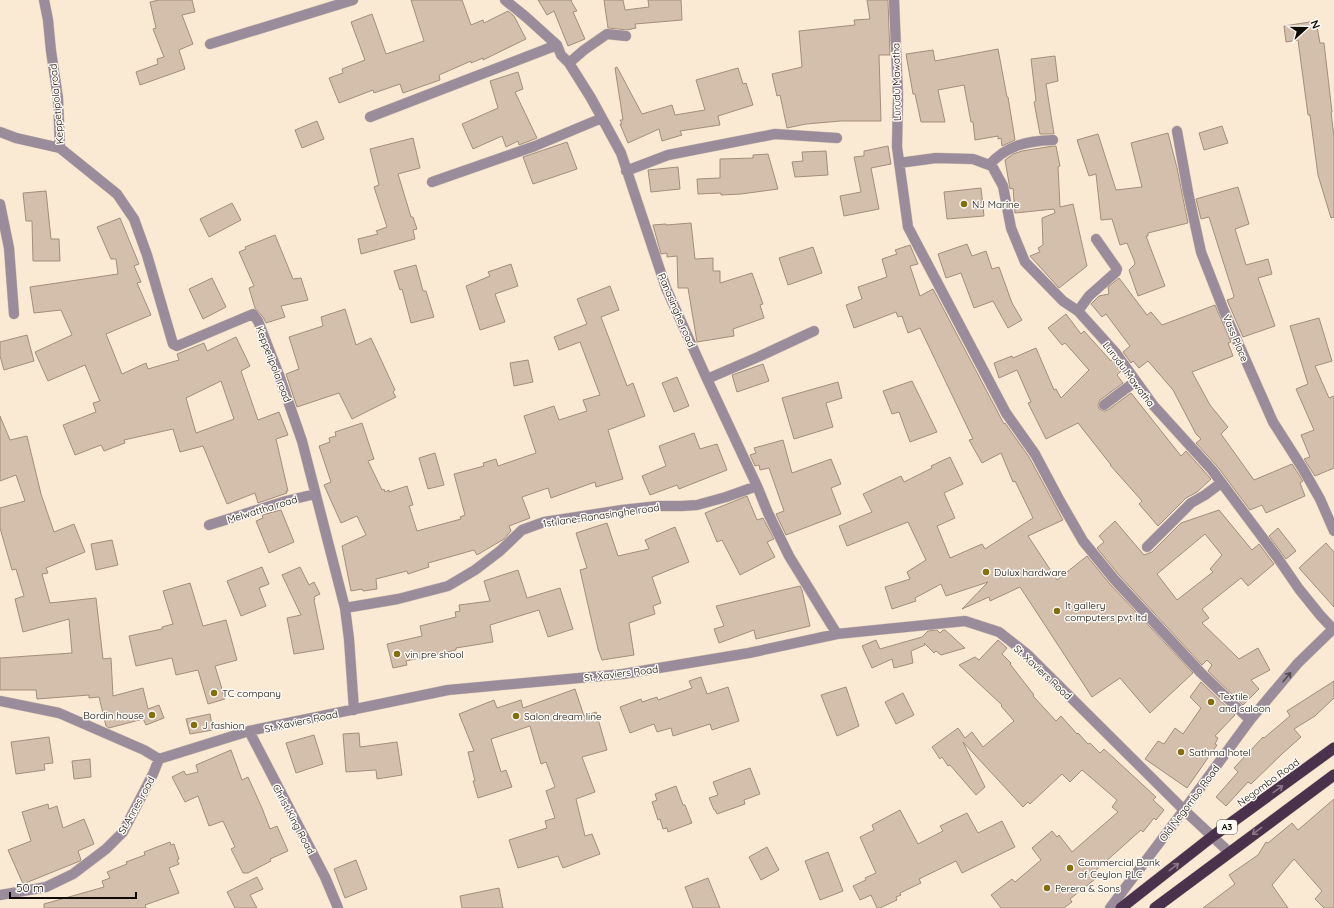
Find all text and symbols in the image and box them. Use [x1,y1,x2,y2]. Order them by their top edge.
north arrow [1286,8,1326,48]
text: N [1307,18,1323,31]
street label: Lurudu Mawatha [889,43,904,121]
street label: Keppetipola road [47,63,66,145]
place label: NJ Marine [972,198,1020,211]
marker: NJ Marine [959,199,969,209]
street label: Ranasinghe road [655,271,698,349]
street label: Vass Place [1220,313,1251,364]
street label: Keppetipola road [253,324,294,404]
street label: Lurudu Mawatha [1100,339,1157,409]
street label: Melwattha road [225,493,299,526]
street label: 1st lane-Ranasinghe road [542,501,660,530]
place label: Dulux hardware [994,566,1067,579]
marker: Dulux hardware [981,567,991,577]
place label: It gallery computers pvt ltd [1065,599,1147,624]
marker: It gallery computers pvt ltd [1052,606,1062,616]
street label: St. Xaviers Road [1011,642,1074,703]
place label: vin pre shool [405,648,464,661]
marker: vin pre shool [392,649,402,659]
street label: St. Xaviers Road [583,662,659,685]
one-way arrow [1282,671,1291,682]
place label: TC company [222,687,281,700]
marker: TC company [209,688,219,698]
place label: Textile and saloon [1219,690,1271,715]
marker: Textile and saloon [1206,697,1216,707]
street label: St. Xaviers Road [263,707,339,736]
place label: Bordin house [83,709,144,722]
marker: Bordin house [147,710,157,720]
place label: Salon dream line [524,710,602,723]
marker: Salon dream line [511,711,521,721]
place label: J fashion [202,719,244,732]
marker: J fashion [189,720,199,730]
place label: Sathma hotel [1189,746,1251,759]
marker: Sathma hotel [1176,747,1186,757]
street label: Negombo Road [1235,755,1302,809]
street label: Old Negombo Road [1156,763,1222,844]
street label: St.Annes road [115,774,158,836]
street label: Christ King Road [270,782,317,856]
one-way arrow [1272,785,1283,793]
road number: A3 [1217,820,1237,834]
one-way arrow [1252,827,1263,835]
place label: Commercial Bank of Ceylon PLC [1078,856,1160,881]
marker: Commercial Bank of Ceylon PLC [1065,863,1075,873]
one-way arrow [1168,863,1179,871]
scale bar [10,874,136,900]
text: 50 m [16,880,44,895]
place label: Perera & Sons [1055,882,1120,895]
marker: Perera & Sons [1042,883,1052,893]

